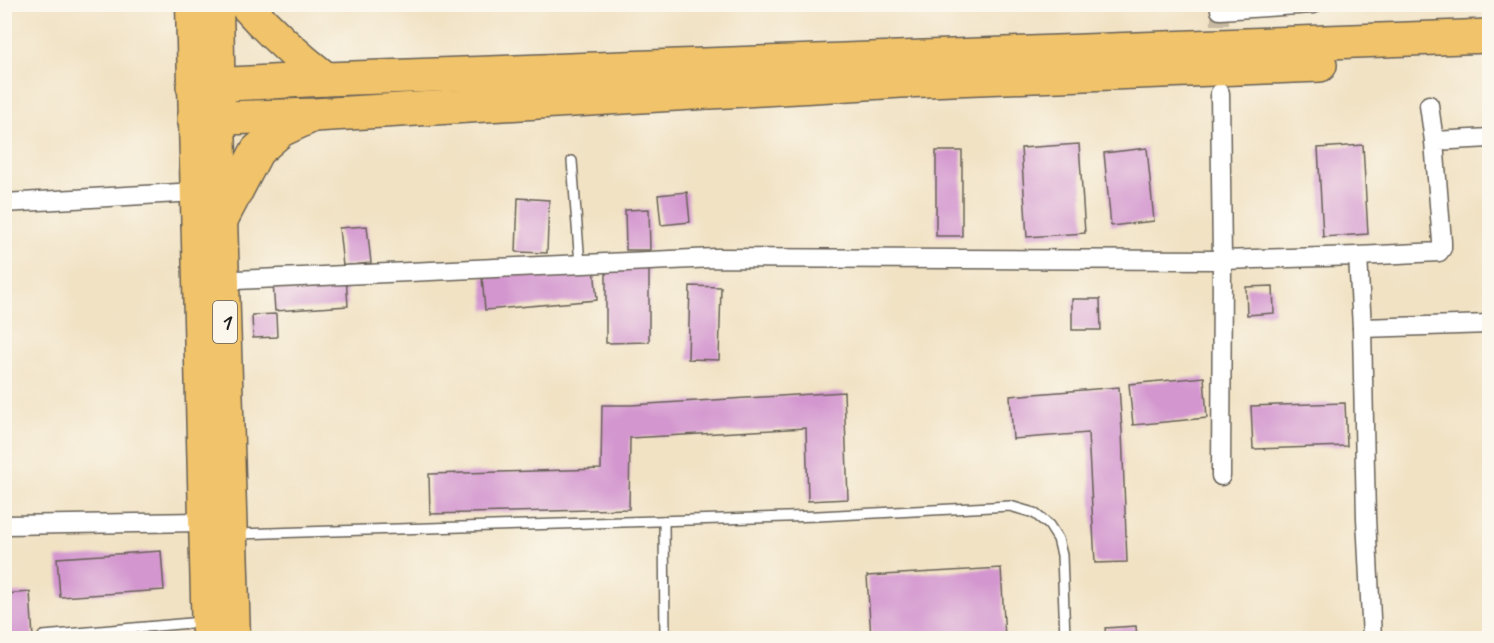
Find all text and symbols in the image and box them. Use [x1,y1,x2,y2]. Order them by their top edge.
road number: 1 [213,301,237,343]

